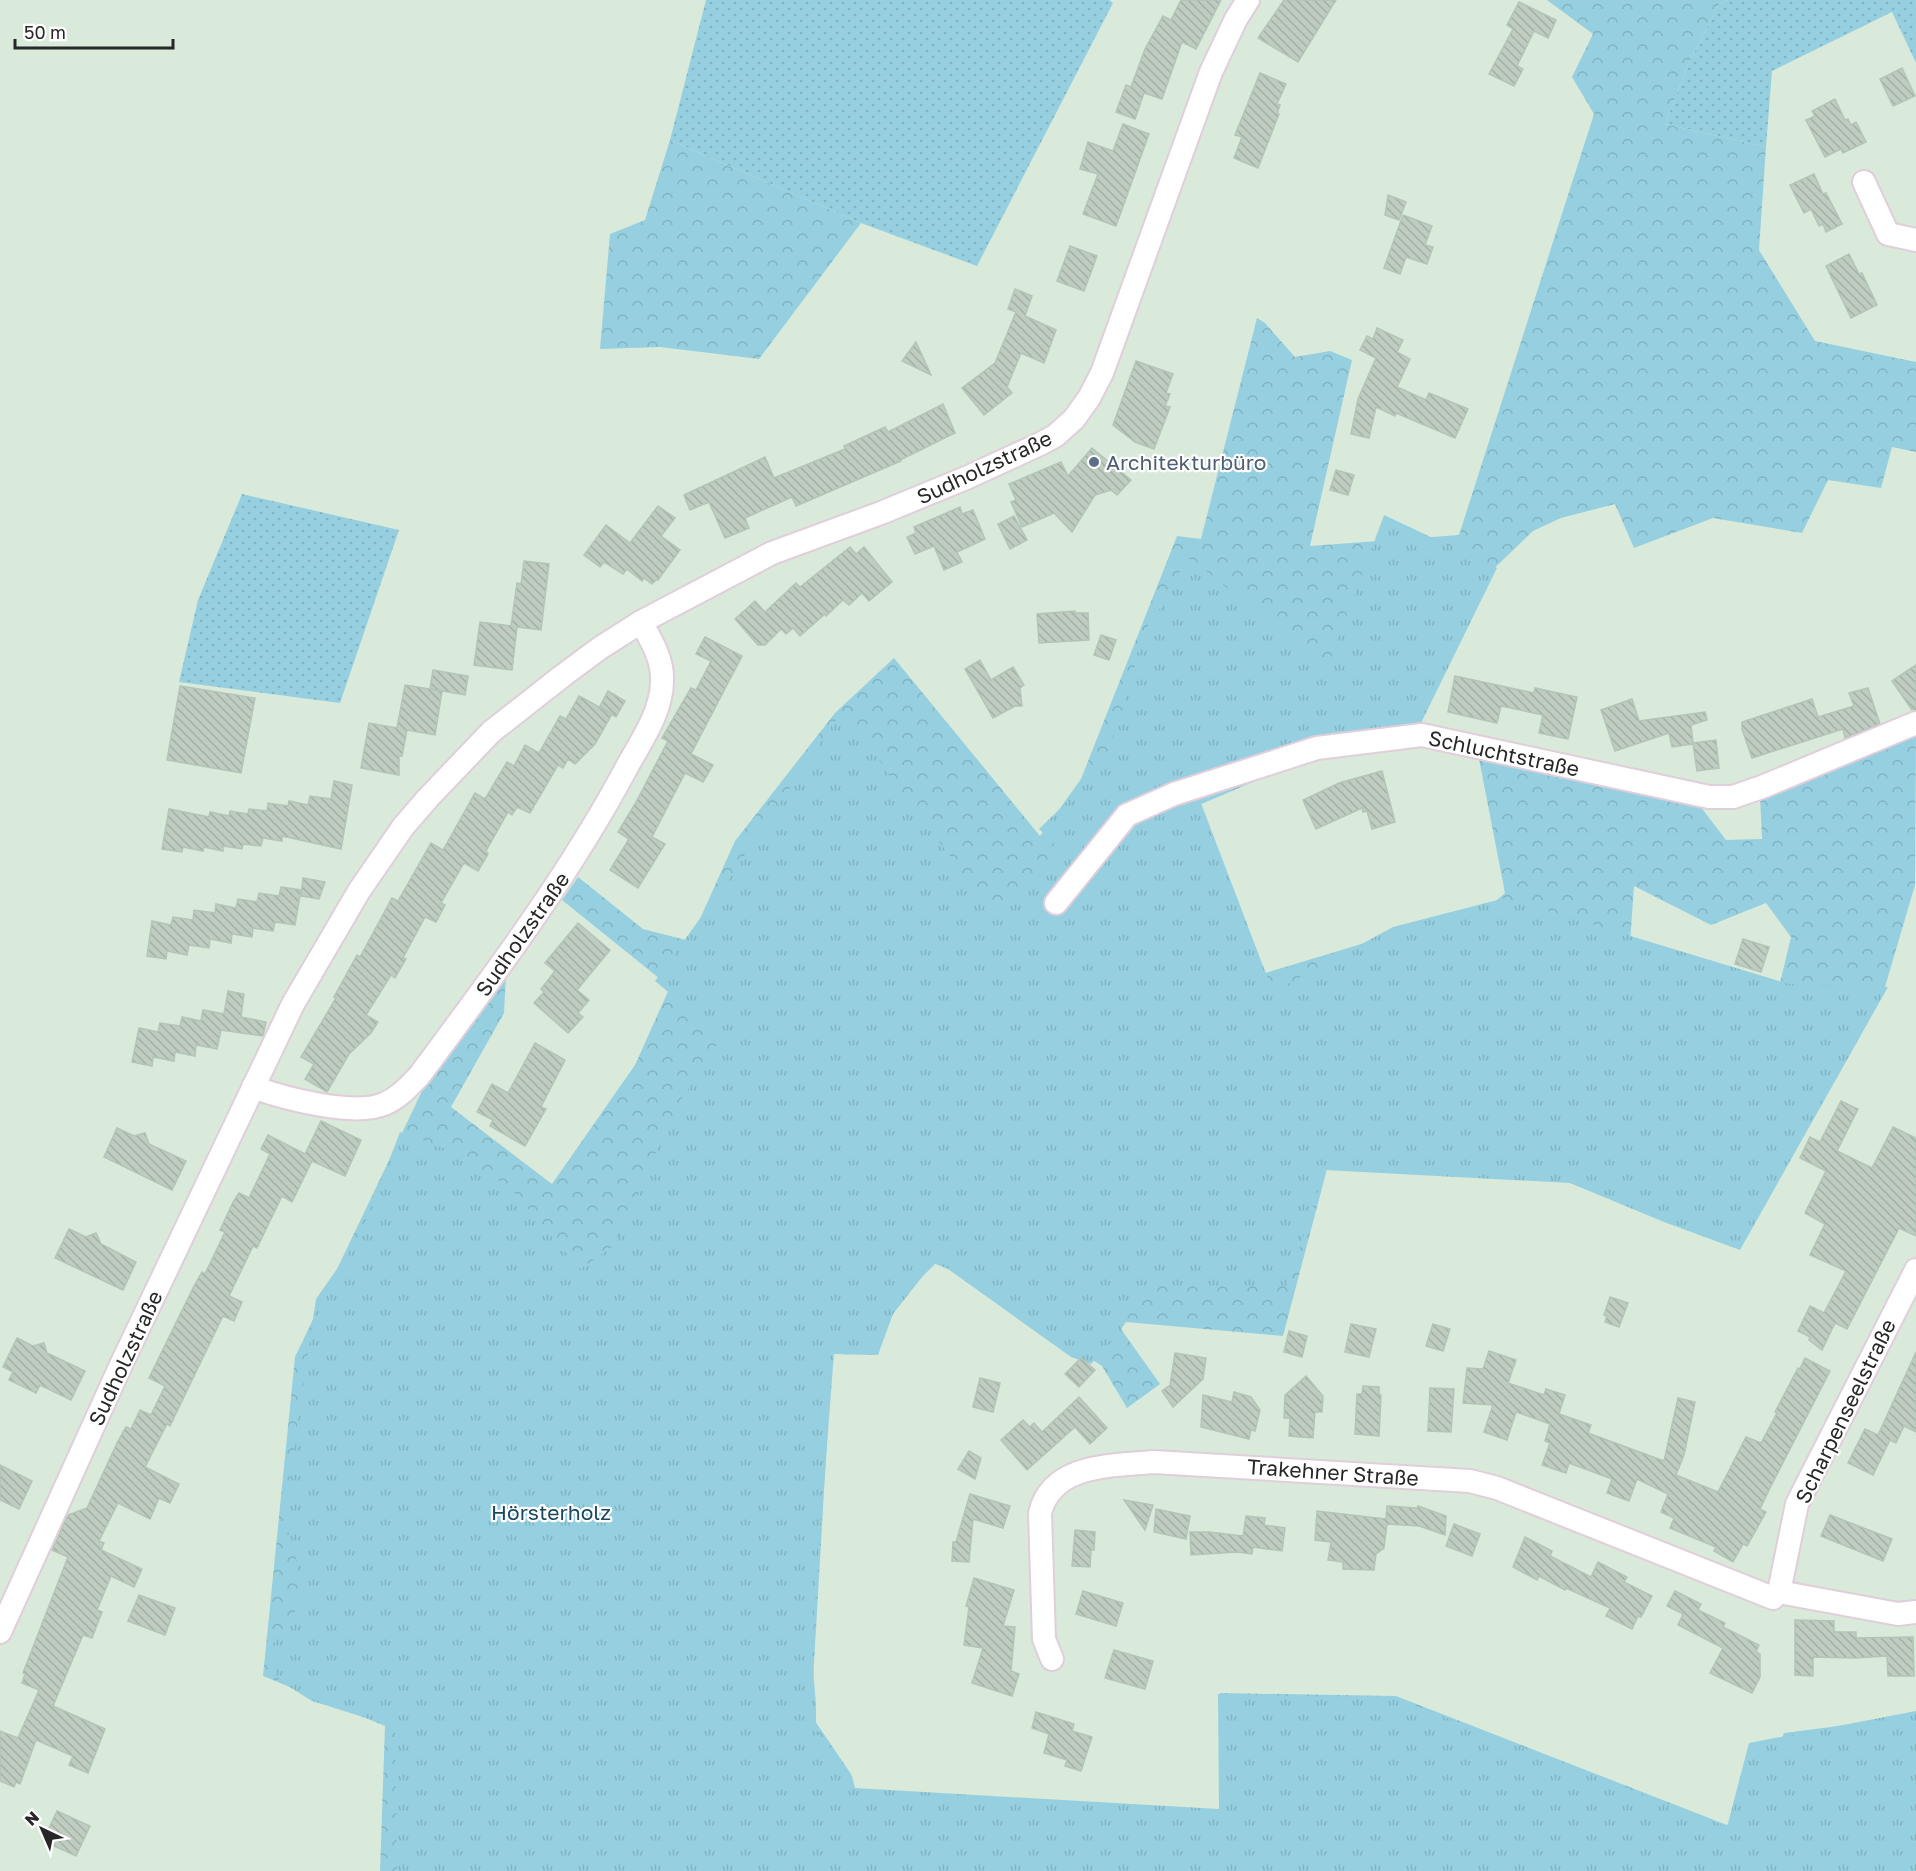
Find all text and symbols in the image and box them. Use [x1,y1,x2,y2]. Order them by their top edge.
scale bar [15,12,172,50]
text: 50 m [24,21,66,43]
street label: Sudholzstraße [912,424,1056,510]
place label: Architekturbüro [1106,449,1266,475]
marker: Architekturbüro [1087,455,1101,469]
street label: Schluchtstraße [1426,724,1582,782]
street label: Sudholzstraße [469,867,575,1001]
street label: Sudholzstraße [82,1286,168,1430]
street label: Scharpenseelstraße [1789,1315,1901,1507]
street label: Trakehner Straße [1246,1453,1420,1491]
park label: Hörsterholz [491,1499,611,1525]
north arrow [12,1799,72,1859]
text: N [20,1807,43,1830]

